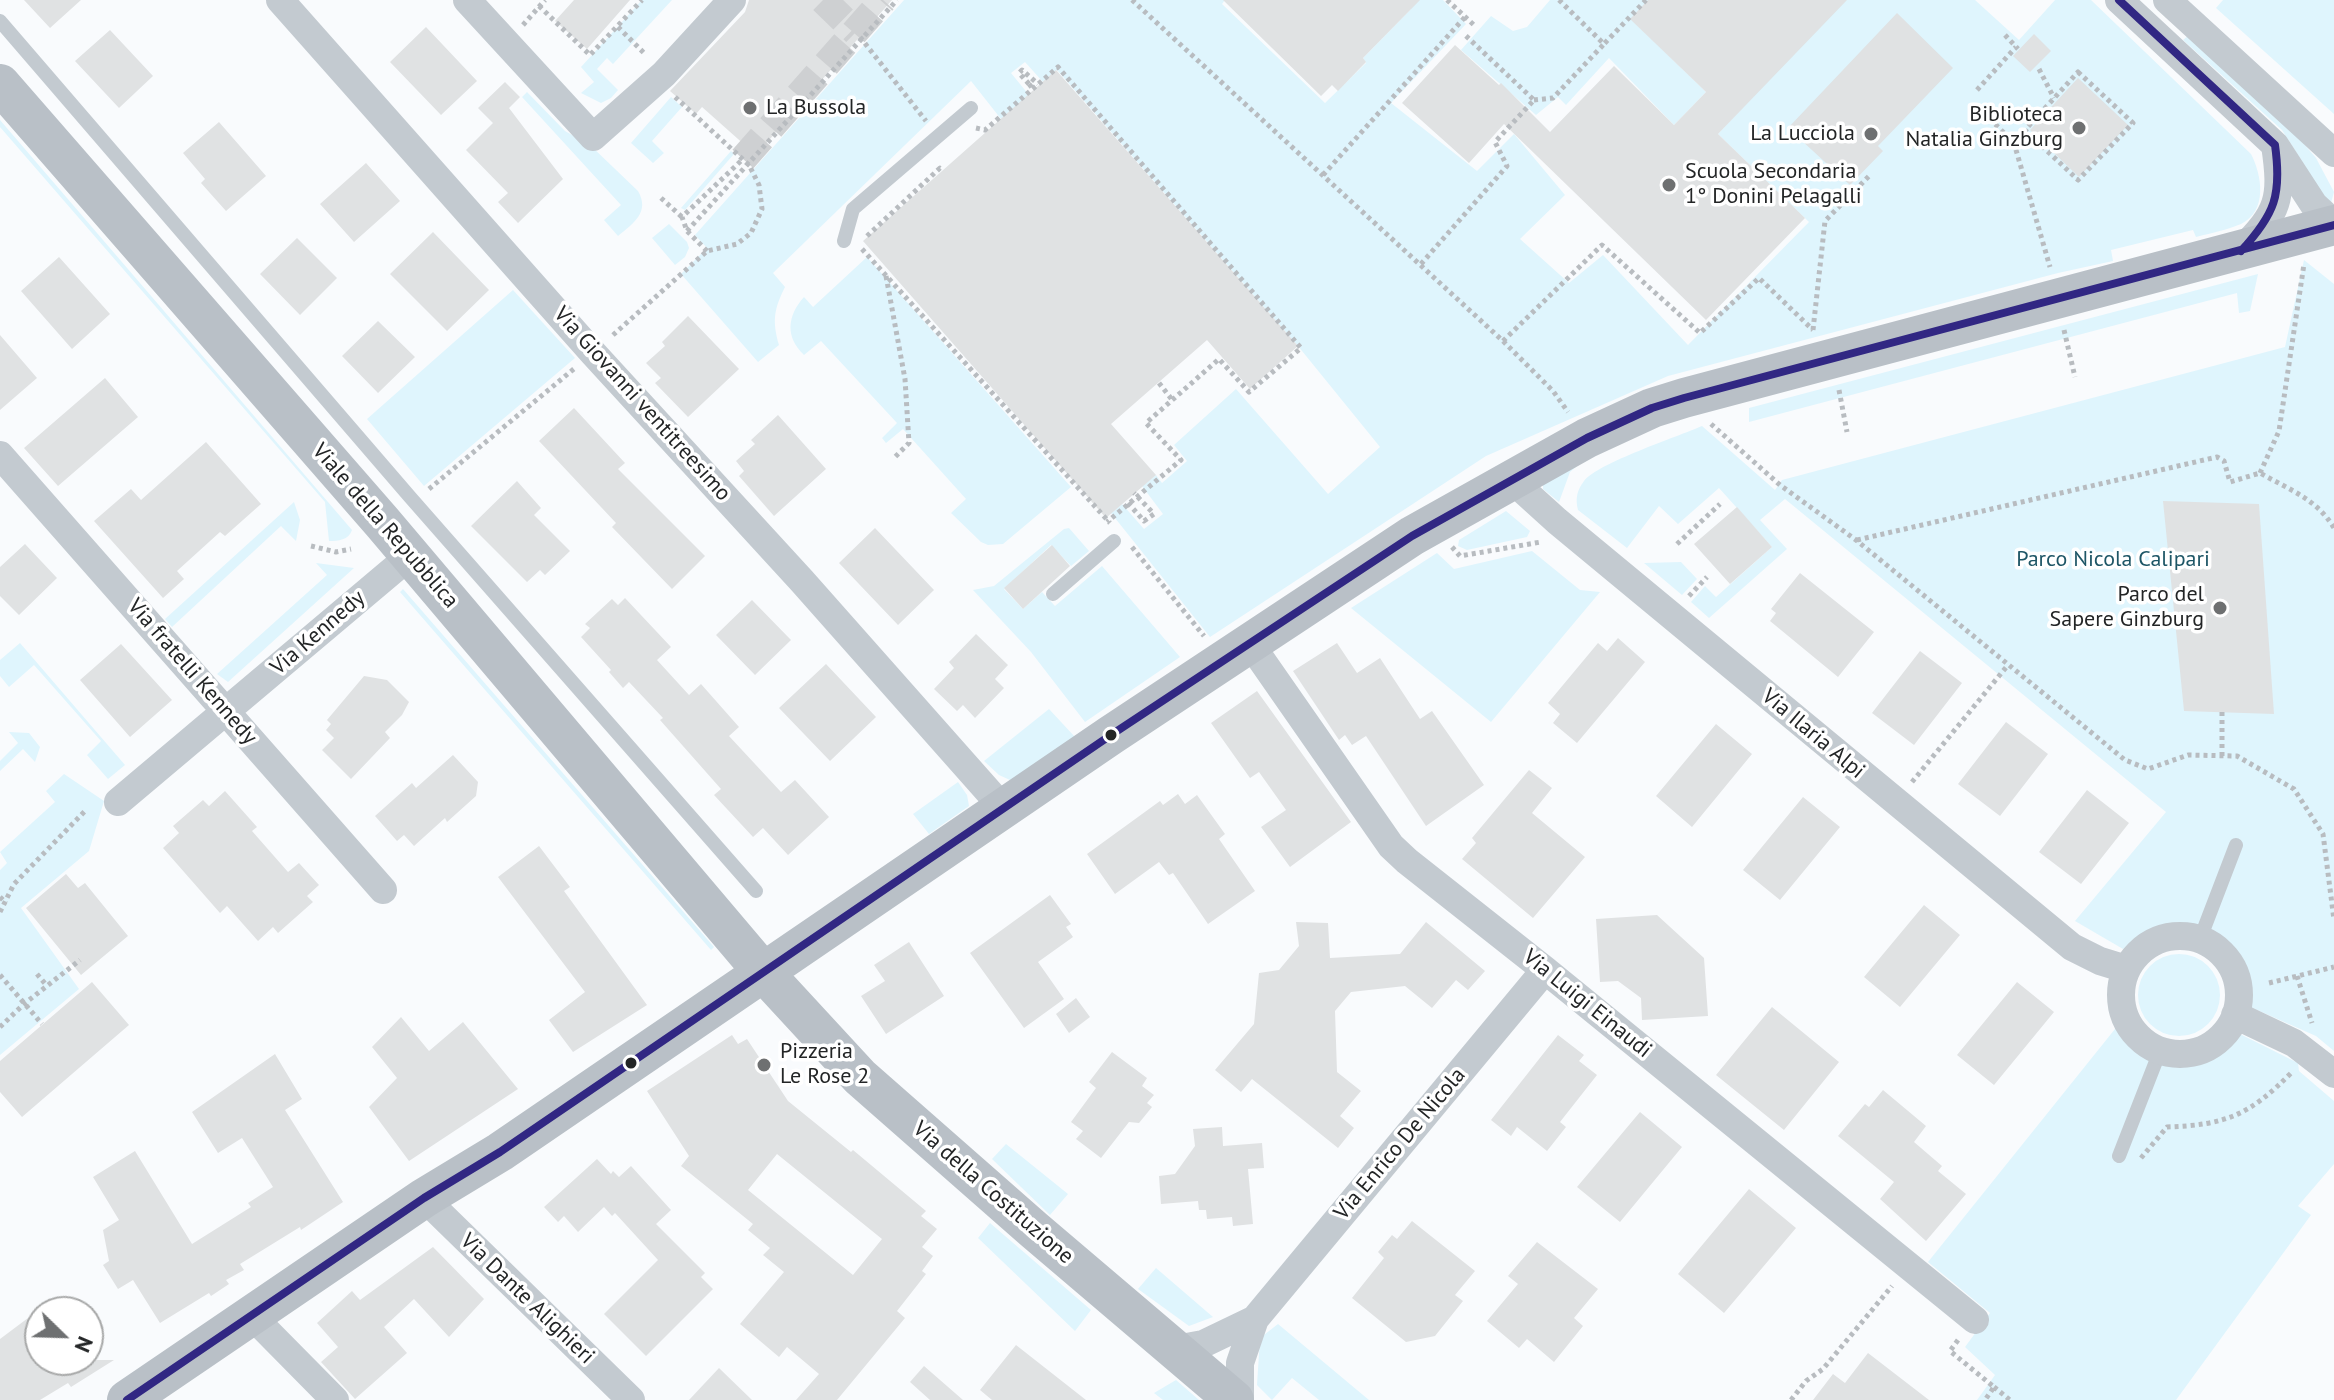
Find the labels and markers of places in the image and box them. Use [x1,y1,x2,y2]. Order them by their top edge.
place label: La Bussola [766,95,866,121]
marker: La Bussola [741,99,759,117]
place label: Biblioteca Natalia Ginzburg [1906,102,2063,154]
marker: Biblioteca Natalia Ginzburg [2070,119,2088,137]
place label: La Lucciola [1750,121,1855,147]
marker: La Lucciola [1862,125,1880,143]
place label: Scuola Secondaria 1° Donini Pelagalli [1685,159,1862,210]
marker: Scuola Secondaria 1° Donini Pelagalli [1660,176,1678,194]
place label: Parco del Sapere Ginzburg [2050,582,2204,634]
marker: Parco del Sapere Ginzburg [2211,599,2229,617]
unlabelled marker [1103,727,1119,743]
place label: Pizzeria Le Rose 2 [780,1039,869,1090]
unlabelled marker [623,1055,639,1071]
marker: Pizzeria Le Rose 2 [755,1056,773,1074]

